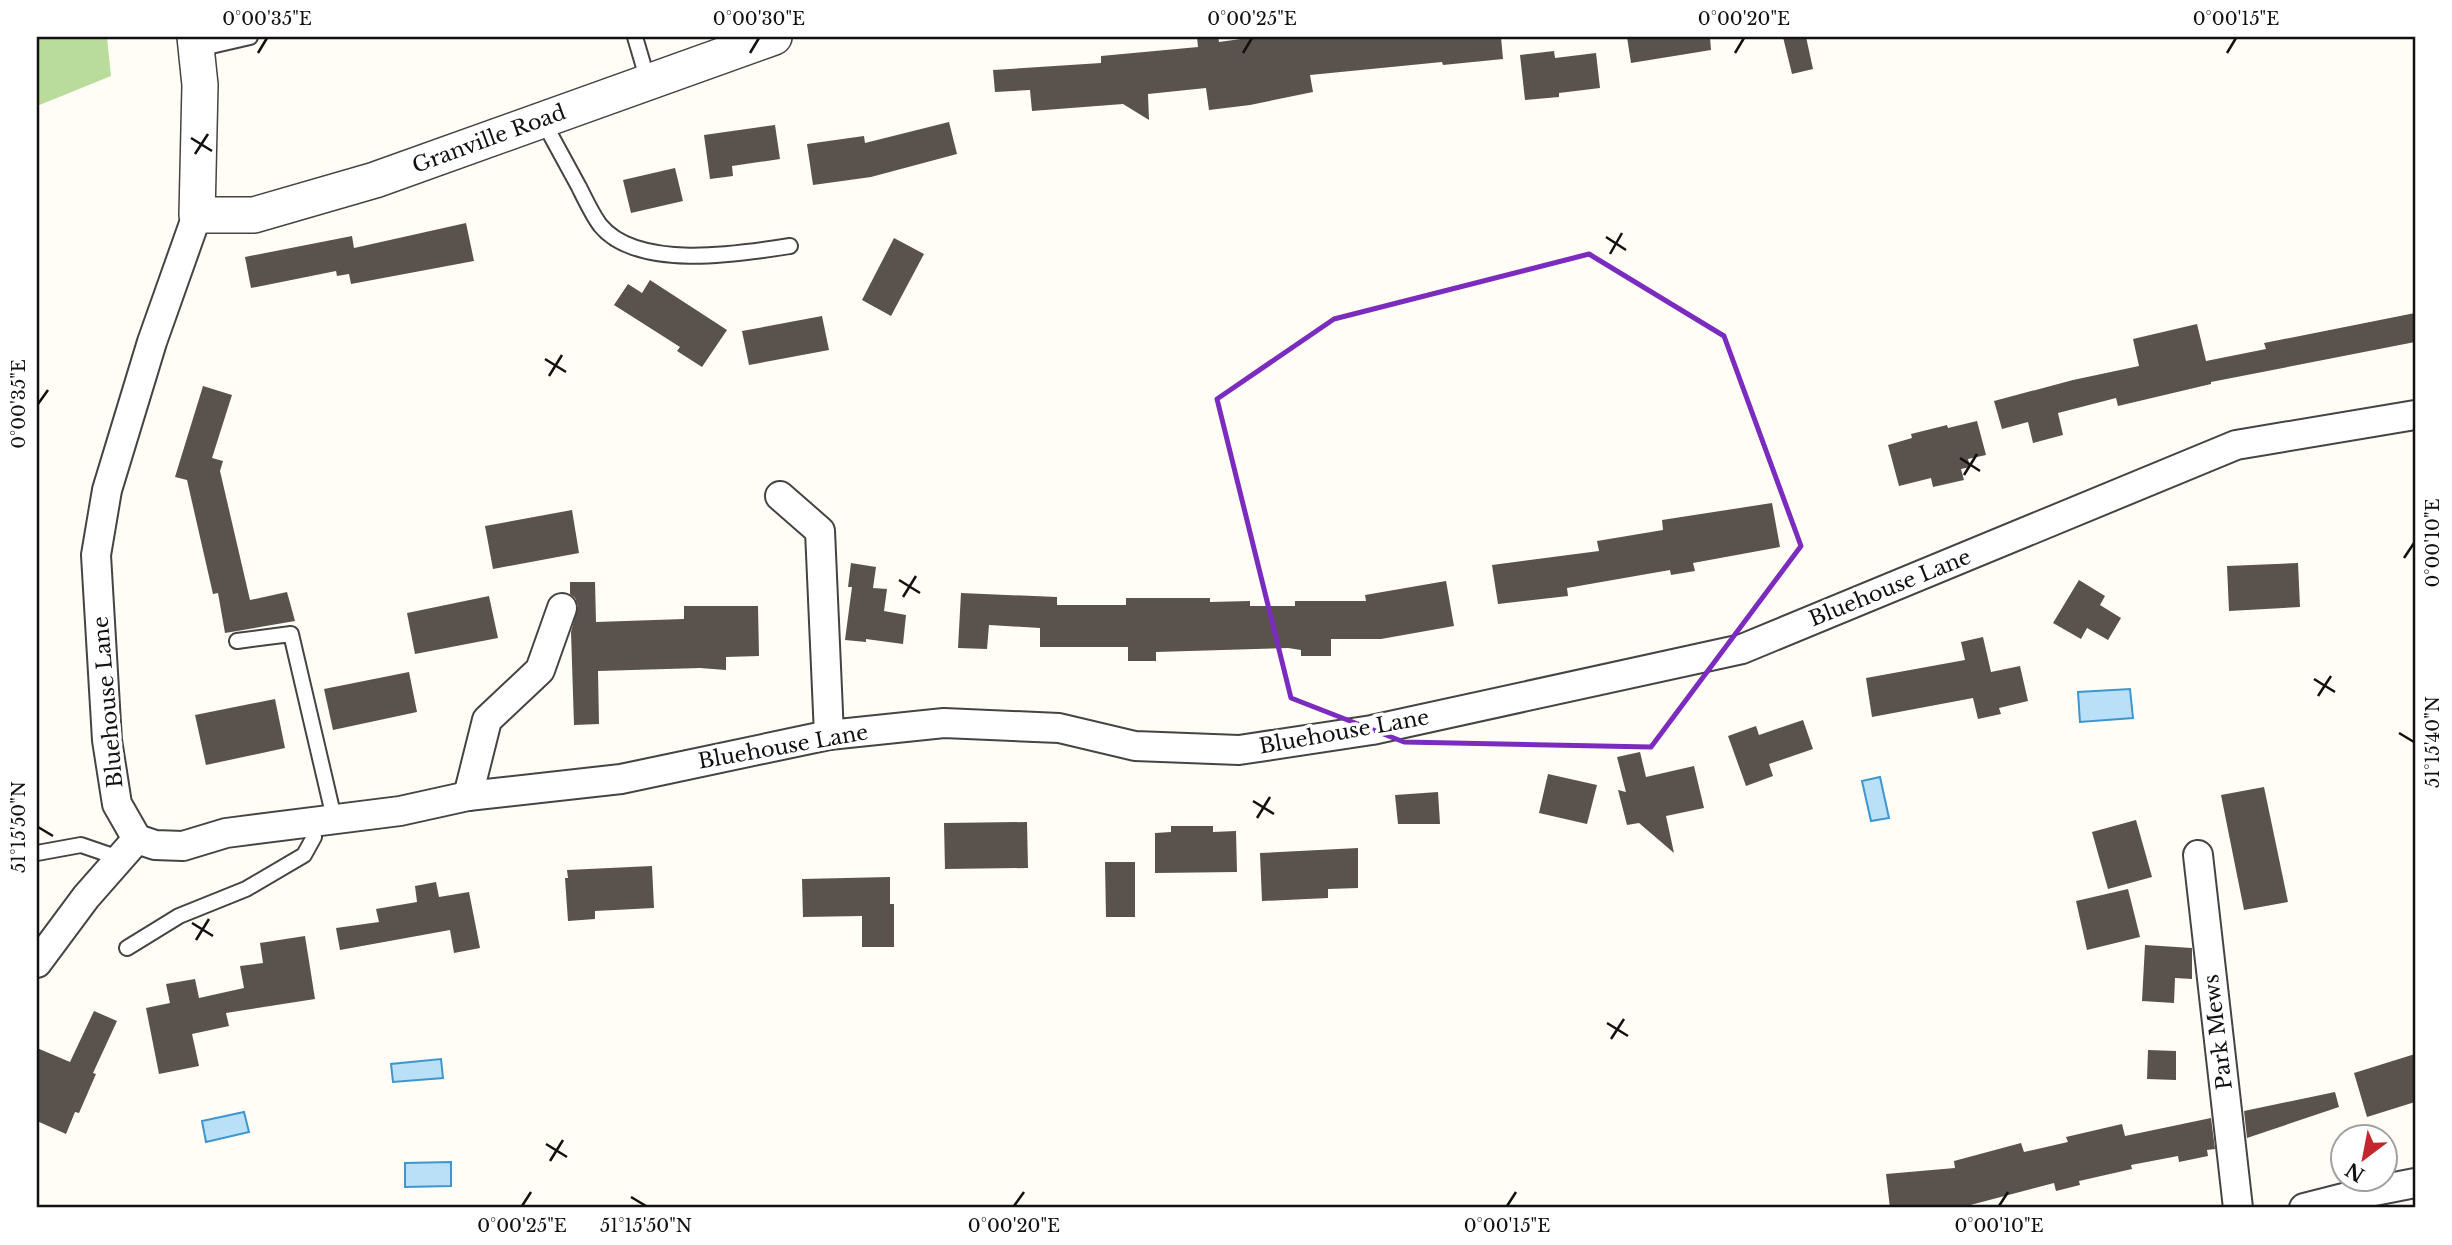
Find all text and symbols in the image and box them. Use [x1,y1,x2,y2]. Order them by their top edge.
text: 0°00'35"E [222,8,312,30]
text: 0°00'30"E [713,8,805,30]
text: 0°00'25"E [1207,8,1297,30]
text: 0°00'20"E [1698,8,1790,30]
text: 0°00'15"E [2193,8,2279,30]
street label: Granville Road [409,99,569,179]
text: 0°00'35"E [8,359,30,449]
text: 0°00'10"E [2422,498,2444,588]
street label: Bluehouse Lane [1805,544,1975,632]
street label: Bluehouse Lane [88,615,128,789]
text: 51°15'40"N [2422,696,2444,788]
street label: Bluehouse Lane [1257,704,1431,760]
street label: Bluehouse Lane [696,719,870,775]
text: 51°15'50"N [8,781,30,873]
street label: Park Mews [2198,973,2238,1091]
north arrow [2330,1122,2400,1192]
text: N [2341,1157,2369,1186]
text: 0°00'25"E [477,1215,567,1237]
text: 51°15'50"N [600,1215,692,1237]
text: 0°00'20"E [968,1215,1060,1237]
text: 0°00'15"E [1464,1215,1550,1237]
text: 0°00'10"E [1954,1215,2044,1237]

